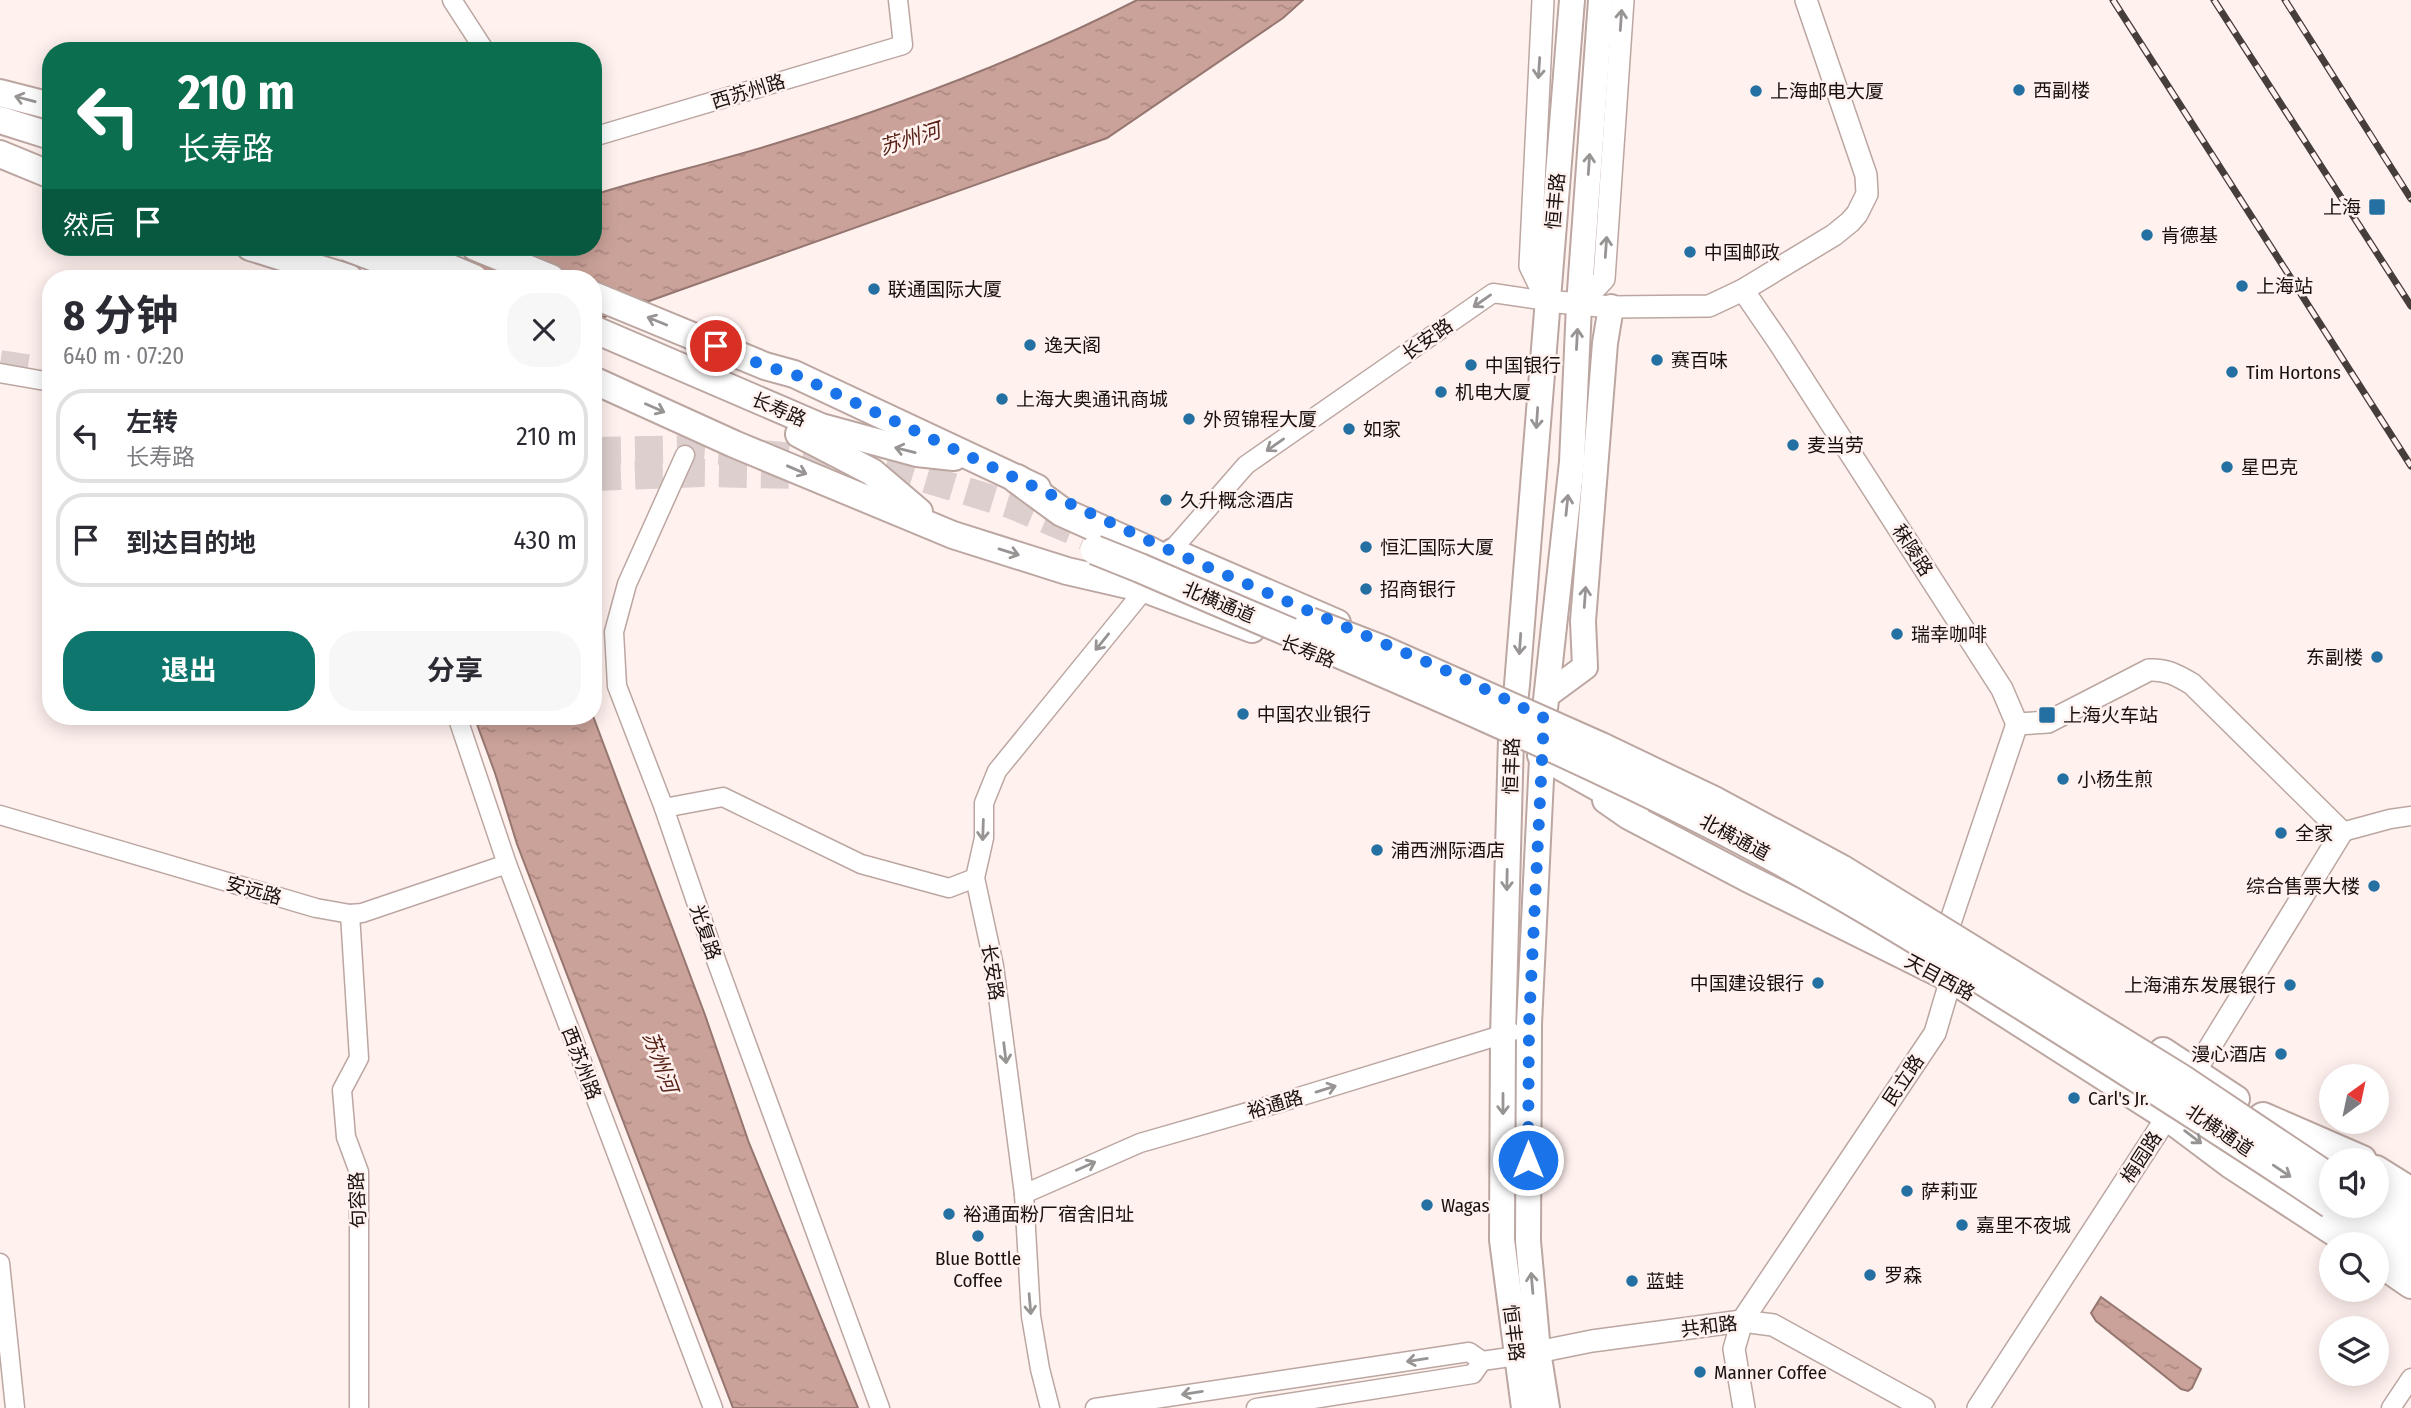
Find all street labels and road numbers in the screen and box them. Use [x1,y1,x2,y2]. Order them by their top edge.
street label: 西苏州路 [708,69,788,114]
street label: 恒丰路 [1542,172,1569,230]
street label: 长安路 [1397,314,1457,365]
street label: 长寿路 [748,388,810,431]
street label: 秣陵路 [1887,520,1938,580]
street label: 北横通道 [1179,577,1258,628]
street label: 长寿路 [1277,631,1339,672]
street label: 恒丰路 [1499,737,1524,795]
street label: 北横通道 [1696,809,1774,865]
street label: 安远路 [223,872,284,909]
street label: 光复路 [685,901,726,963]
street label: 长安路 [977,942,1008,1002]
street label: 天目西路 [1901,949,1979,1005]
street label: 西苏州路 [557,1024,606,1103]
street label: 民立路 [1878,1050,1929,1110]
street label: 裕通路 [1245,1086,1306,1123]
street label: 北横通道 [2182,1100,2258,1161]
street label: 梅园路 [2116,1127,2167,1187]
street label: 句容路 [345,1171,370,1229]
street label: 恒丰路 [1499,1303,1528,1363]
street label: 共和路 [1679,1312,1739,1341]

